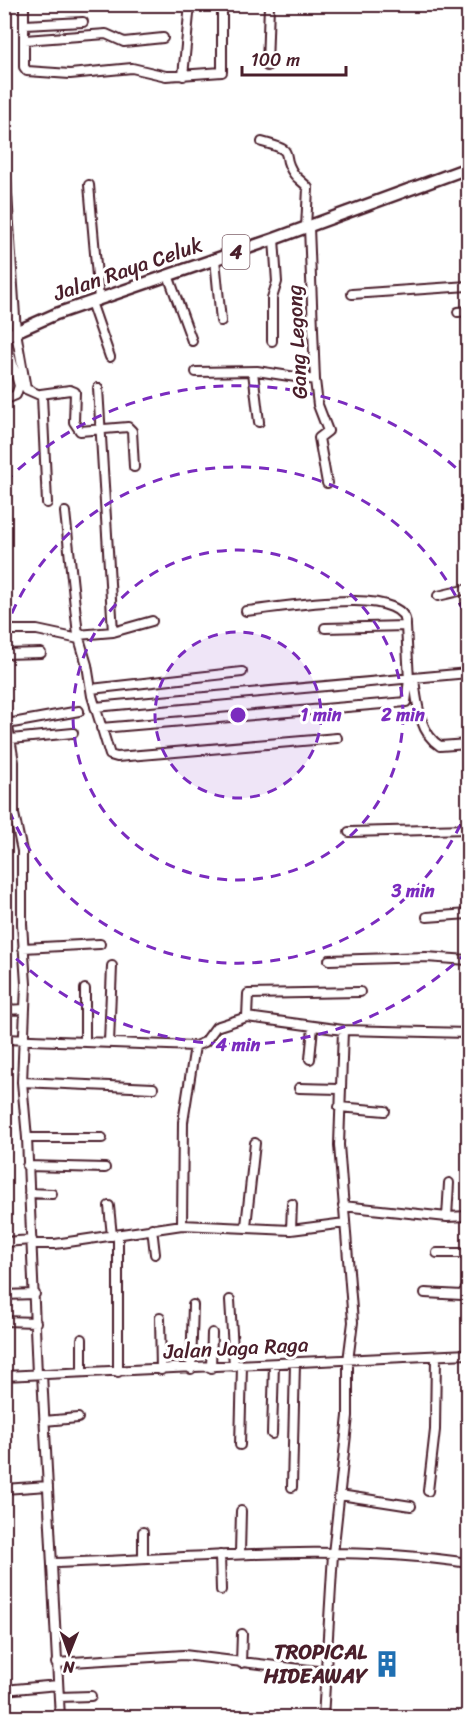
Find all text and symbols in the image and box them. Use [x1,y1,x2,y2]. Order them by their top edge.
scale bar [242,39,346,77]
text: 100 m [251,44,300,76]
street label: Jalan Raya Celuk [47,226,208,313]
road number: 4 [222,235,250,269]
street label: Gang Legong [275,283,319,400]
text: 1 min [301,699,342,731]
text: 2 min [380,699,425,731]
centre of rings [228,705,248,725]
text: 3 min [390,875,435,907]
text: 4 min [215,1029,261,1061]
street label: Jalan Jaga Raga [162,1325,310,1371]
north arrow [39,1623,99,1683]
place label: TROPICAL HIDEAWAY [263,1633,369,1695]
building icon: TROPICAL HIDEAWAY [372,1649,402,1679]
text: N [62,1653,76,1682]

